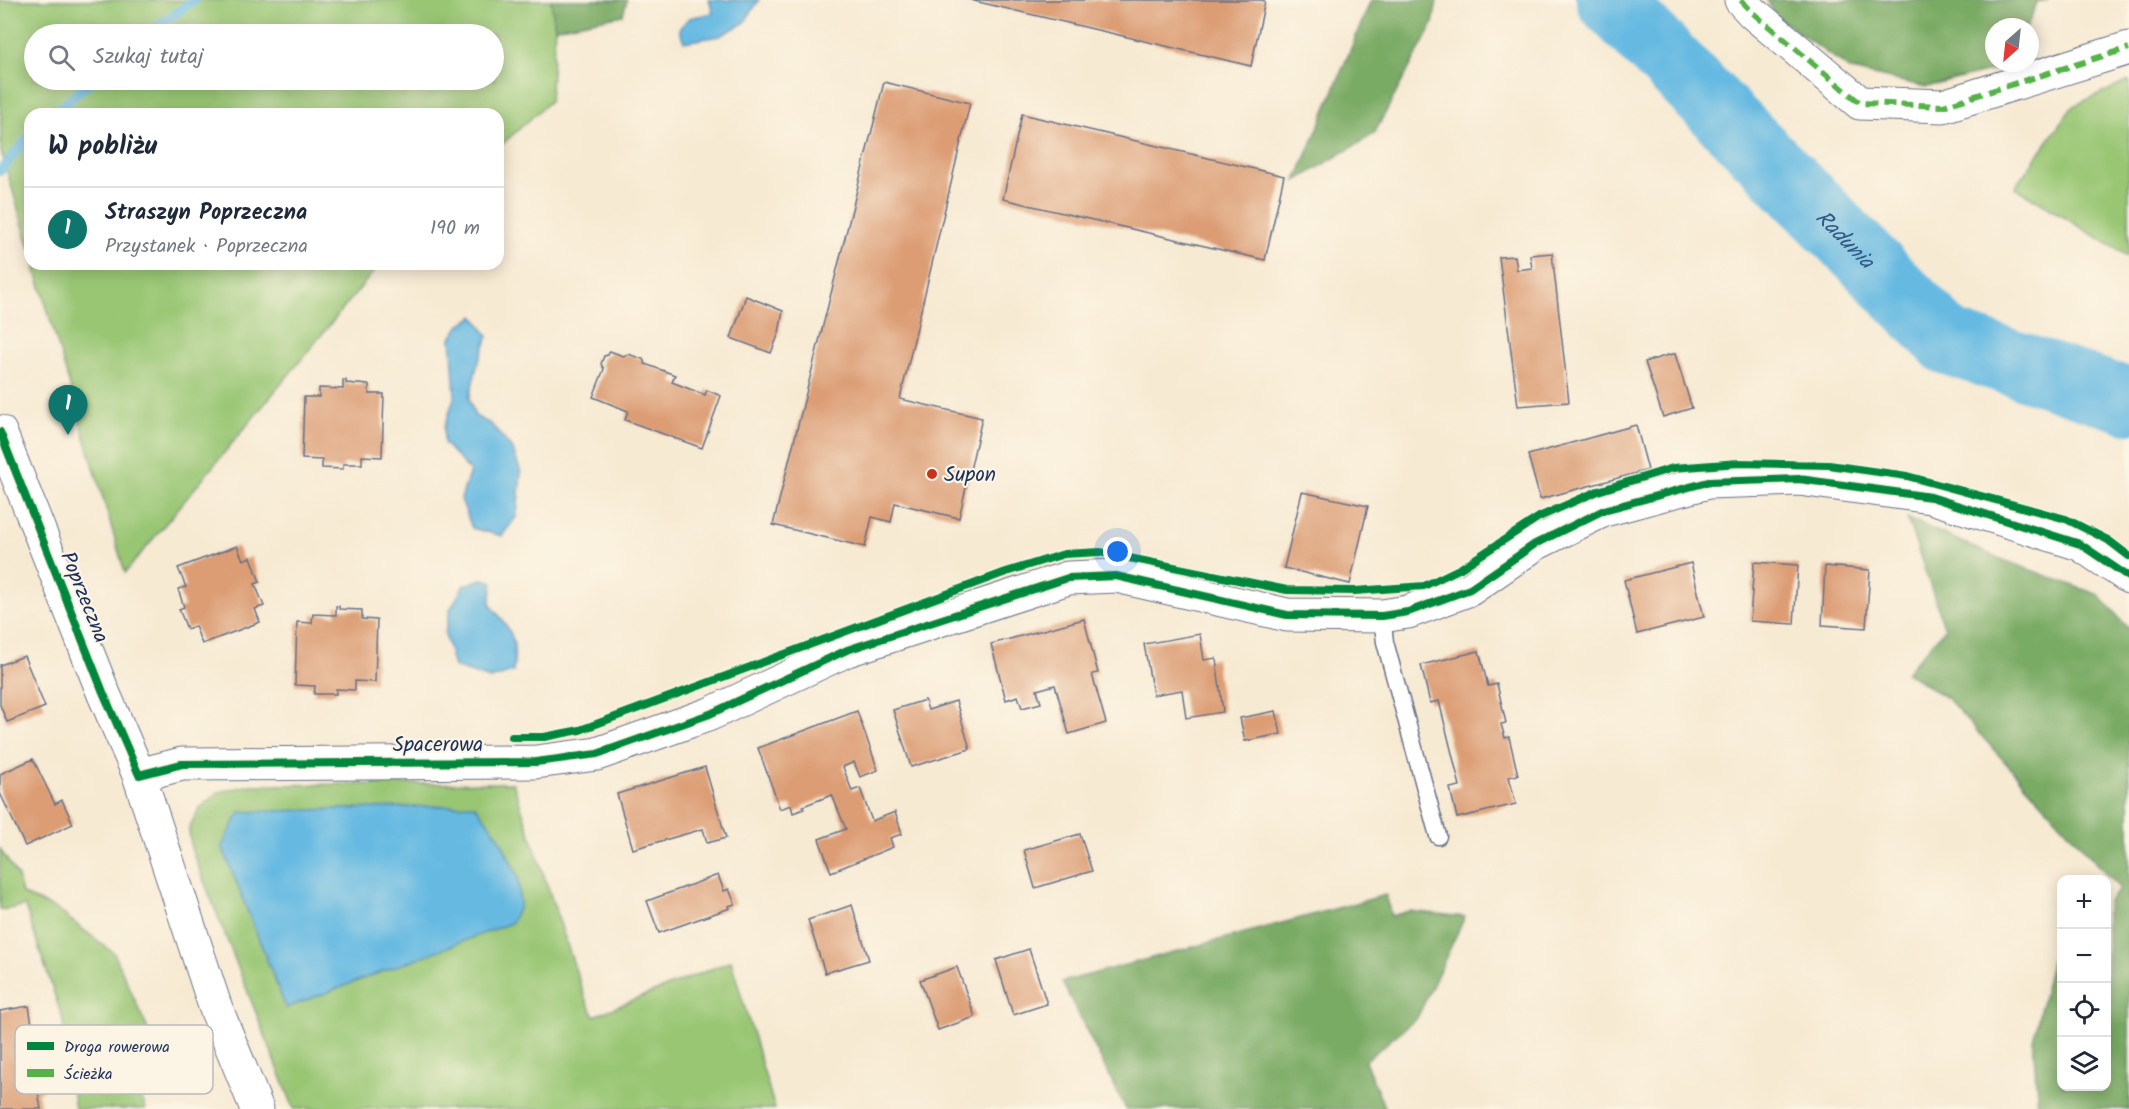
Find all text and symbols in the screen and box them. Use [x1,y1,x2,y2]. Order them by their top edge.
north arrow [1985,18,2039,72]
search box [24,24,504,90]
text: Szukaj tutaj [93,40,204,75]
icon: search [45,41,78,74]
text: W pobliżu [48,126,157,168]
text: Straszyn Poprzeczna [105,196,307,231]
water label: Radunia [1806,202,1883,279]
text: 1 [64,213,71,245]
text: 190 m [430,213,480,245]
text: Przystanek · Poprzeczna [105,231,308,263]
pin: 1 [48,386,88,435]
place label: Supon [944,459,996,492]
marker: Supon [925,467,939,481]
your location [1103,537,1132,566]
street label: Poprzeczna [50,547,117,648]
street label: Spacerowa [393,729,483,762]
map controls [2057,875,2111,1091]
button: + [2057,875,2111,929]
button: − [2057,929,2111,983]
button: locate [2057,983,2111,1037]
legend [15,1025,213,1094]
text: Droga rowerowa [64,1035,170,1060]
button: layers [2057,1037,2111,1091]
text: Ścieżka [64,1062,112,1087]

